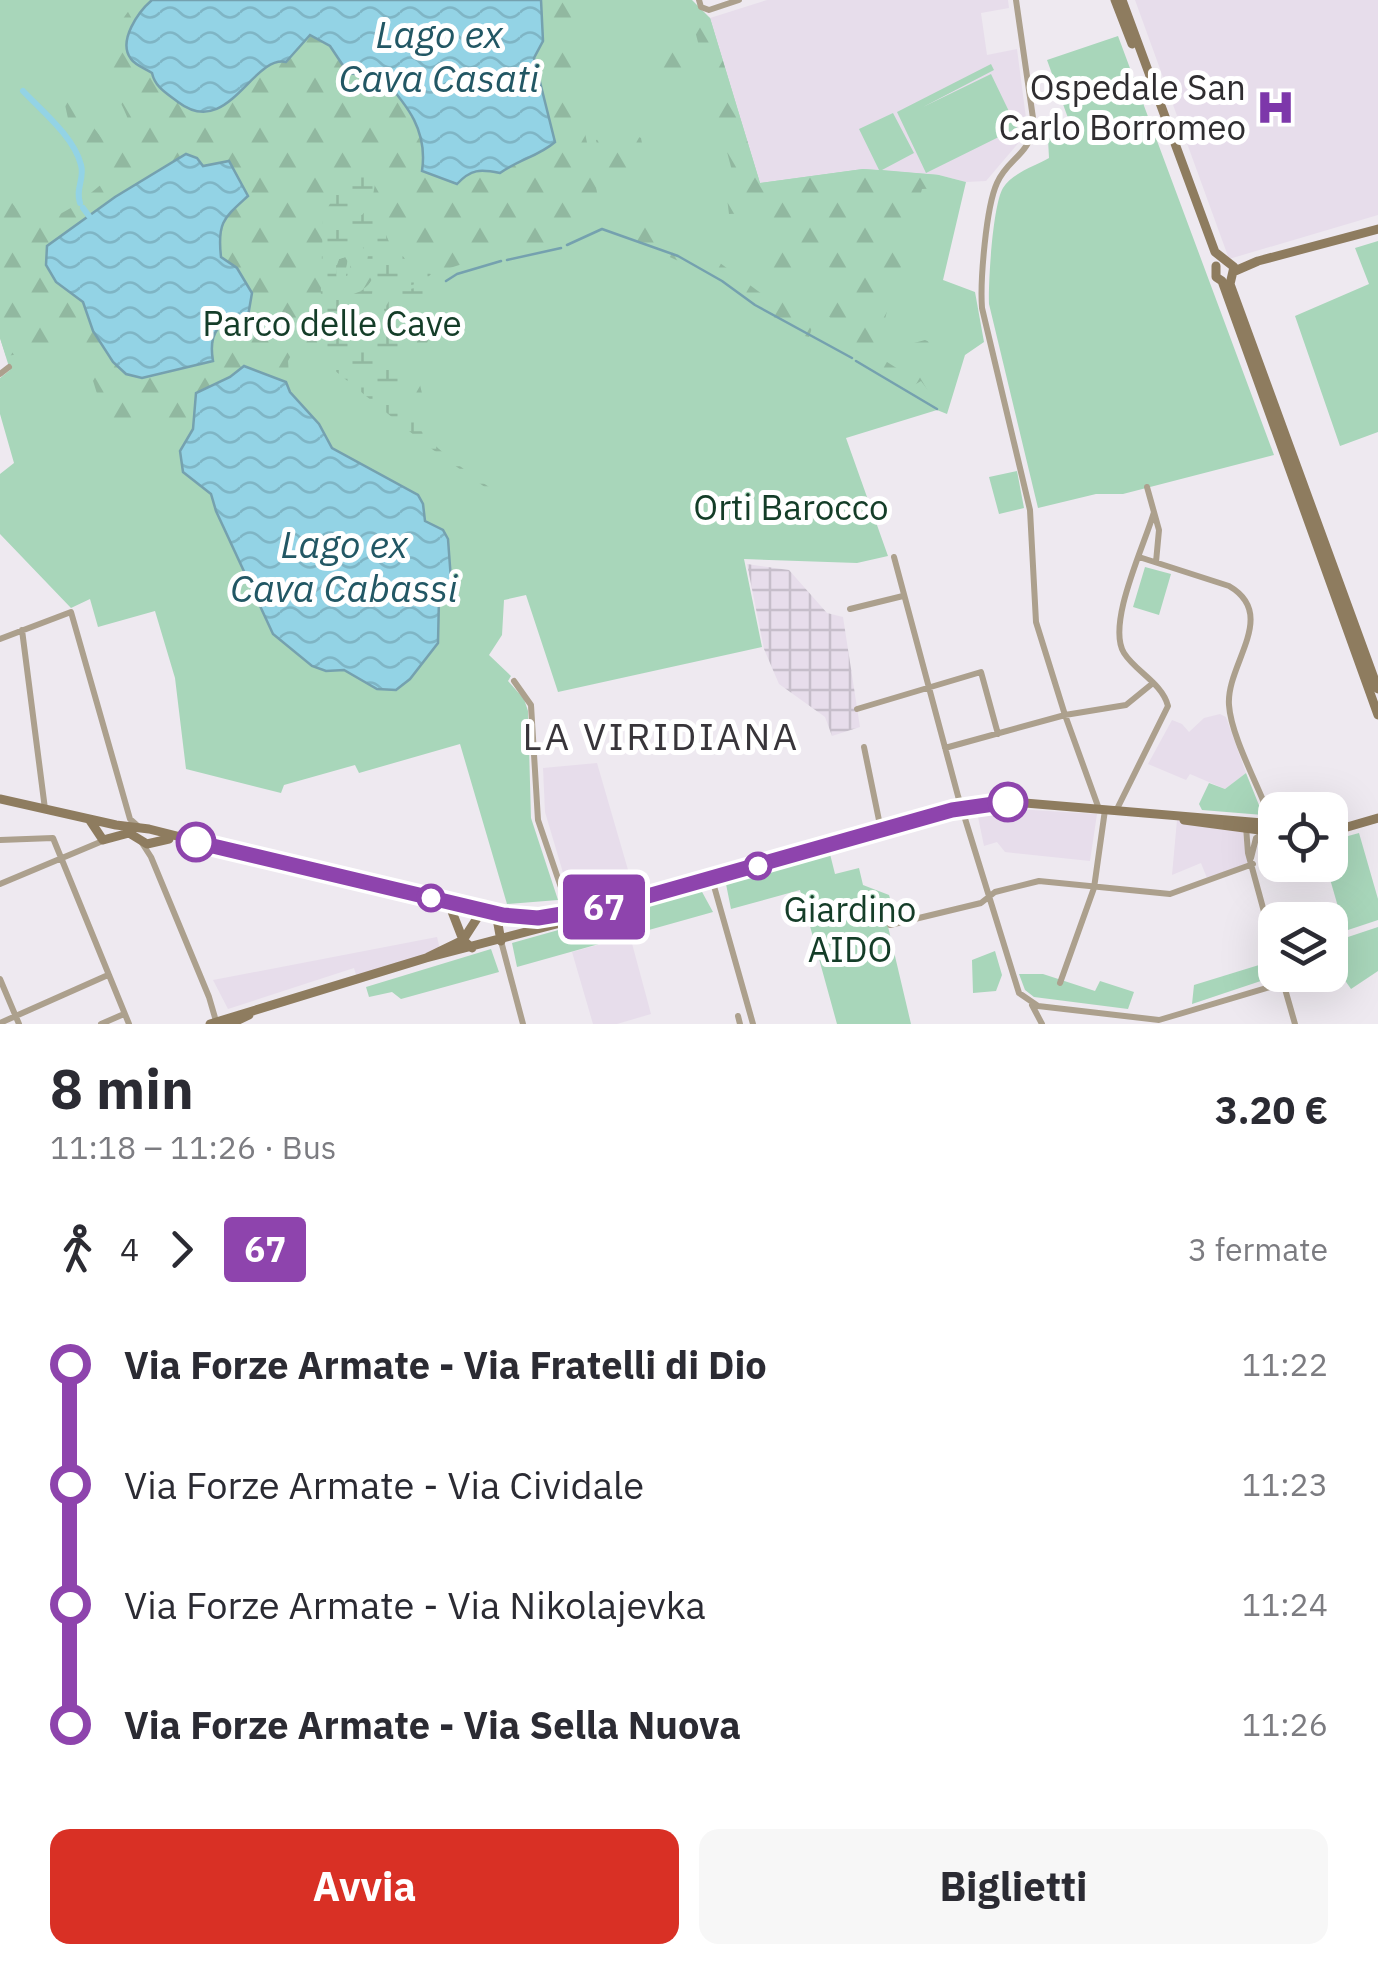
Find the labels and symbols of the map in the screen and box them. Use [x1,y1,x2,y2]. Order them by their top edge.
water label: Lago ex Cava Casati [339,9,540,102]
place label: Ospedale San Carlo Borromeo [998,64,1246,150]
hospital icon: Ospedale San Carlo Borromeo [1255,87,1297,129]
park label: Parco delle Cave [202,300,462,346]
park label: Orti Barocco [693,484,889,530]
water label: Lago ex Cava Cabassi [230,519,459,612]
district label: LA VIRIDIANA [522,711,800,760]
unlabelled marker [989,783,1027,821]
unlabelled marker [177,823,215,861]
unlabelled marker [745,853,771,879]
line badge: 67 [559,874,649,940]
unlabelled marker [418,885,444,911]
park label: Giardino AIDO [784,886,916,972]

